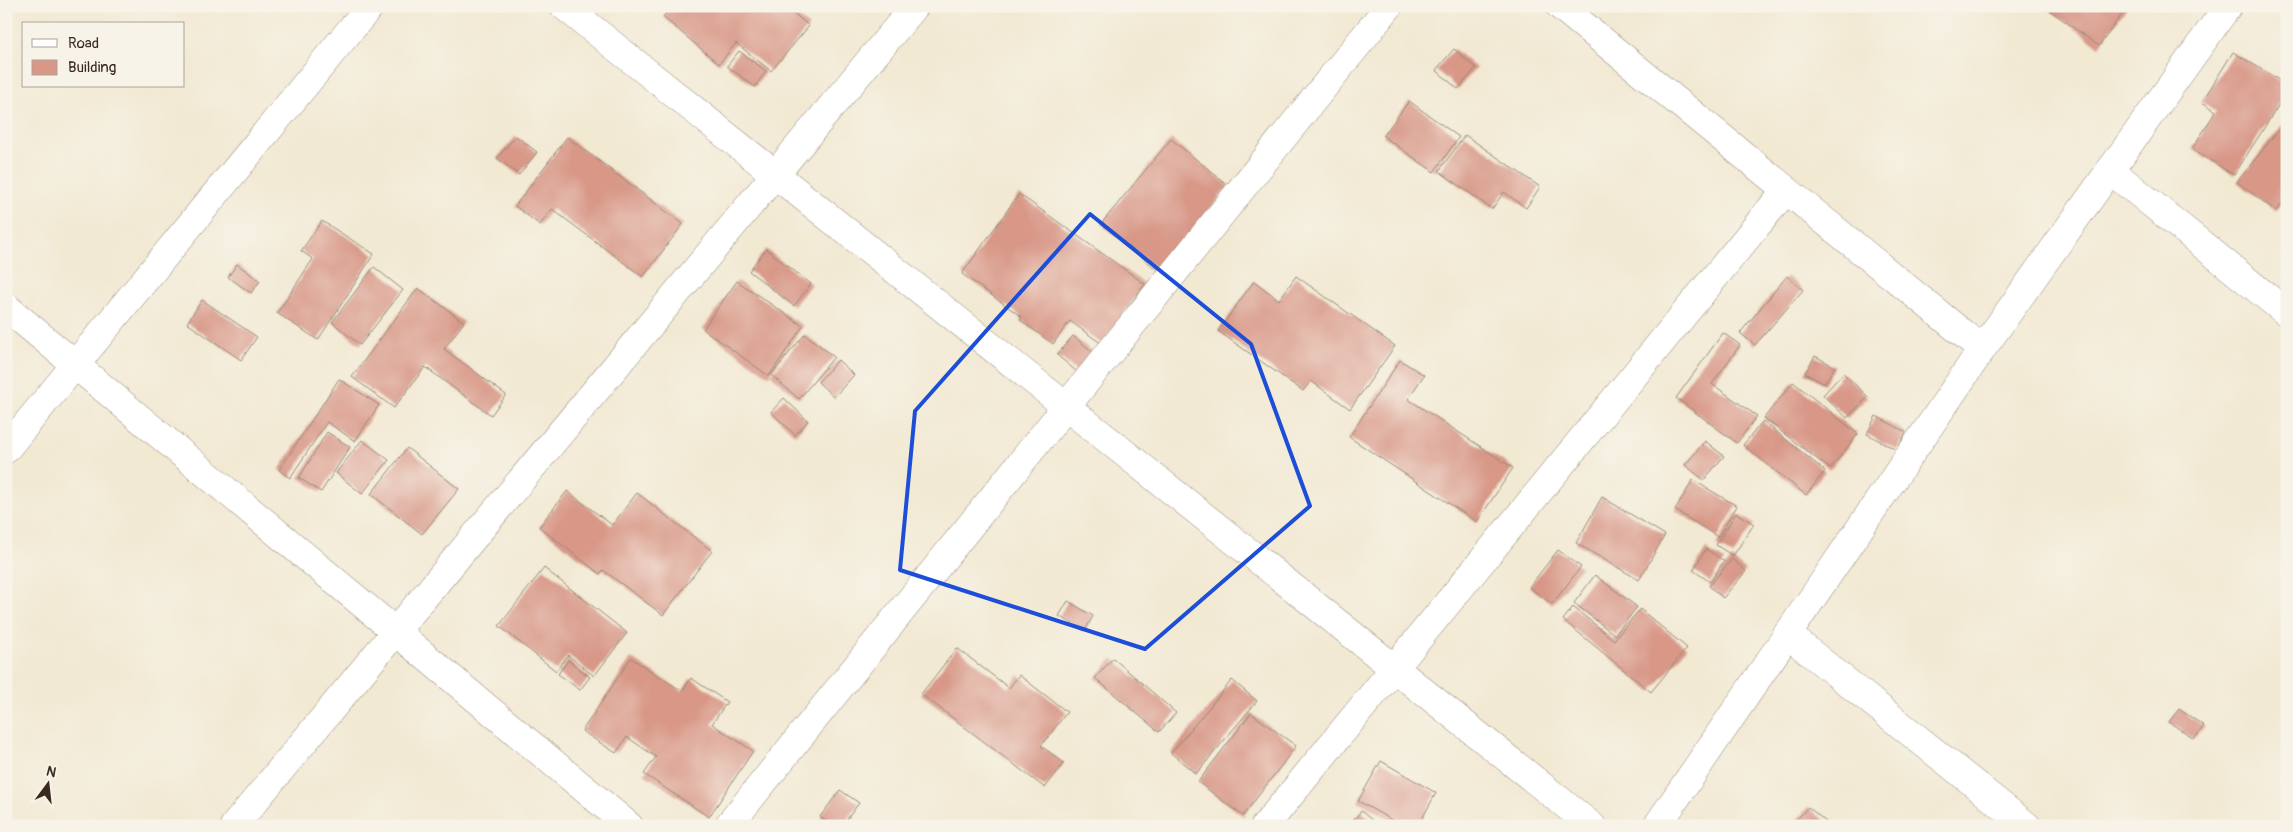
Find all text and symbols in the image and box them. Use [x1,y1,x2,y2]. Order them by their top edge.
legend [22,22,185,88]
text: Road [68,34,99,53]
text: Building [68,58,116,77]
north arrow [22,760,72,810]
text: N [44,762,58,781]

